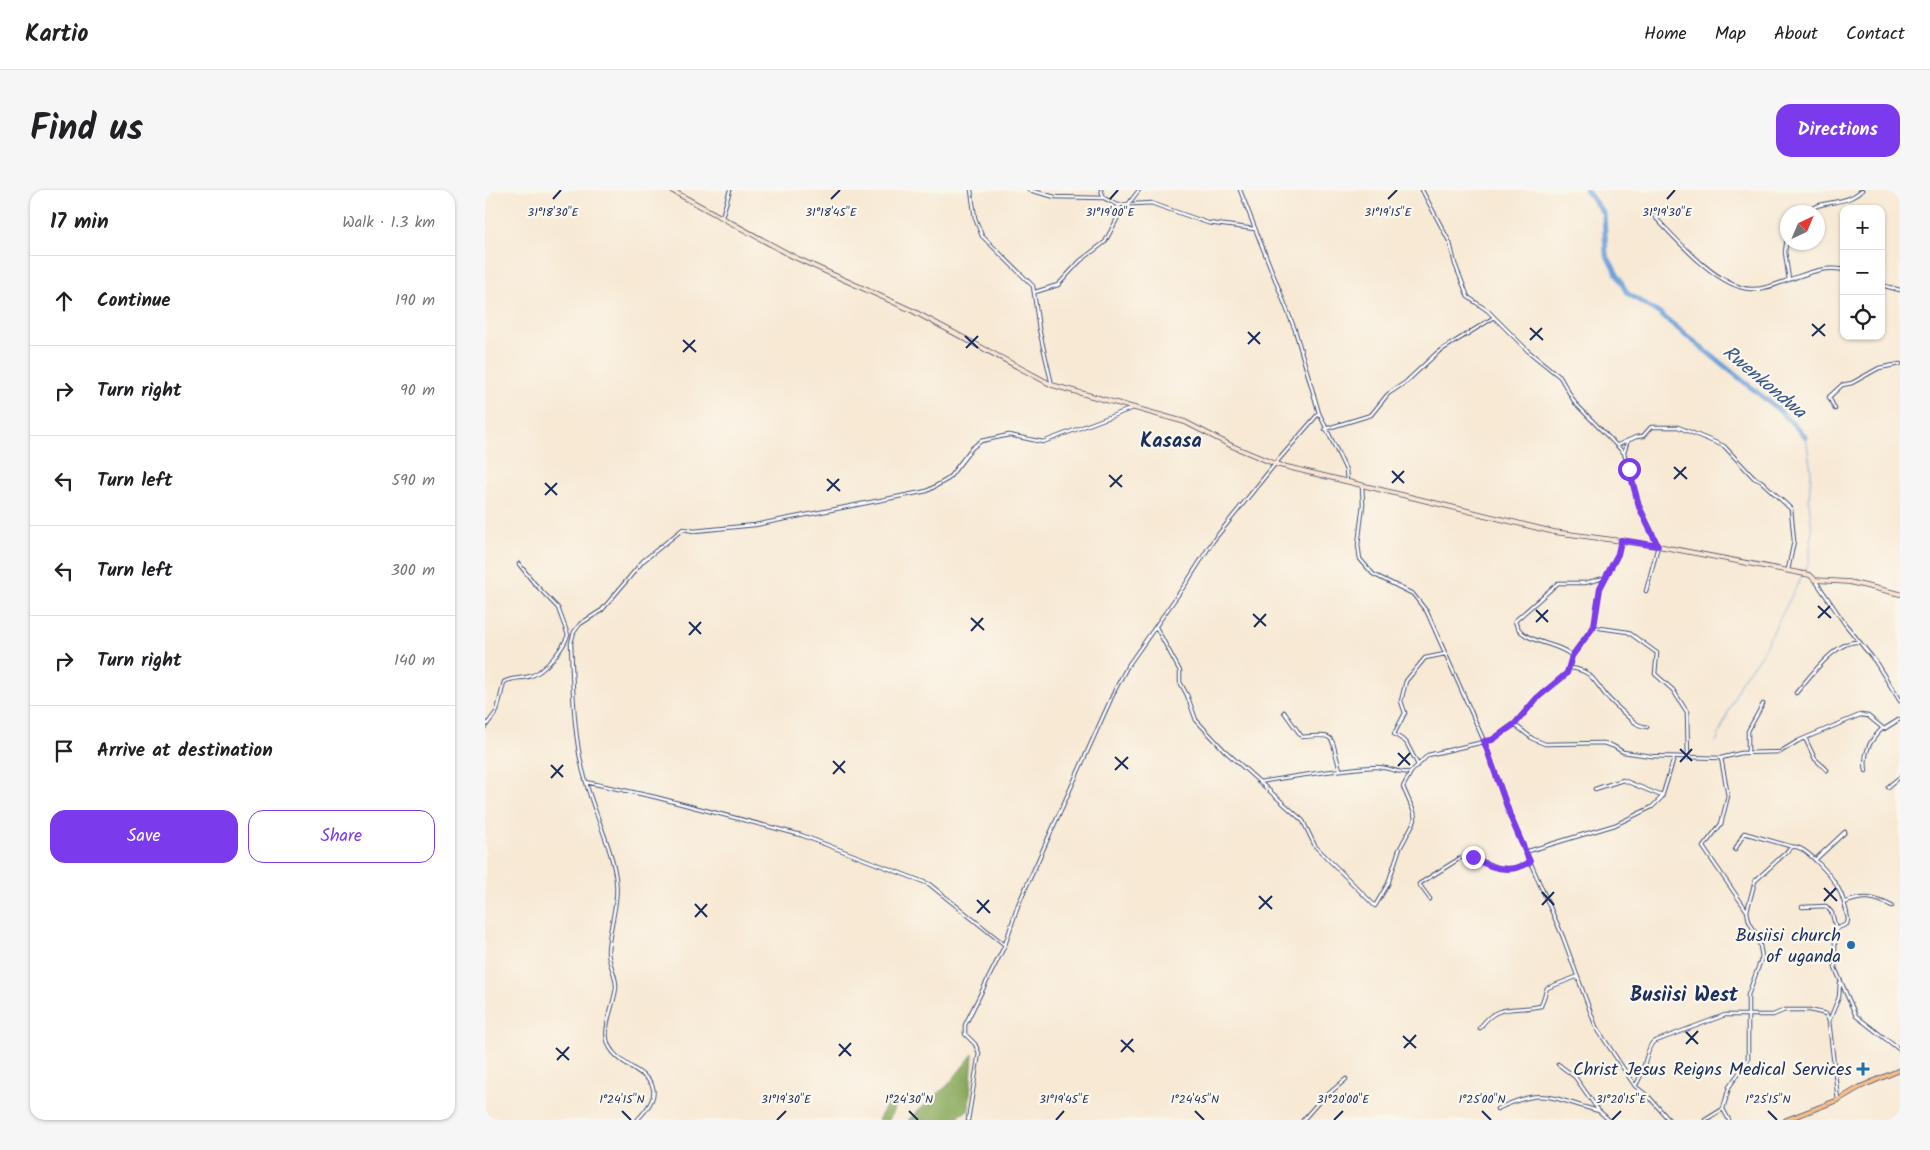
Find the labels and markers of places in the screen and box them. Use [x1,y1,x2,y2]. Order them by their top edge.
place label: Busiisi church of uganda [1736,922,1841,972]
marker: Busiisi church of uganda [1845,939,1857,951]
place label: Christ Jesus Reigns Medical Services [1573,1056,1852,1085]
marker: Christ Jesus Reigns Medical Services [1856,1062,1870,1076]

